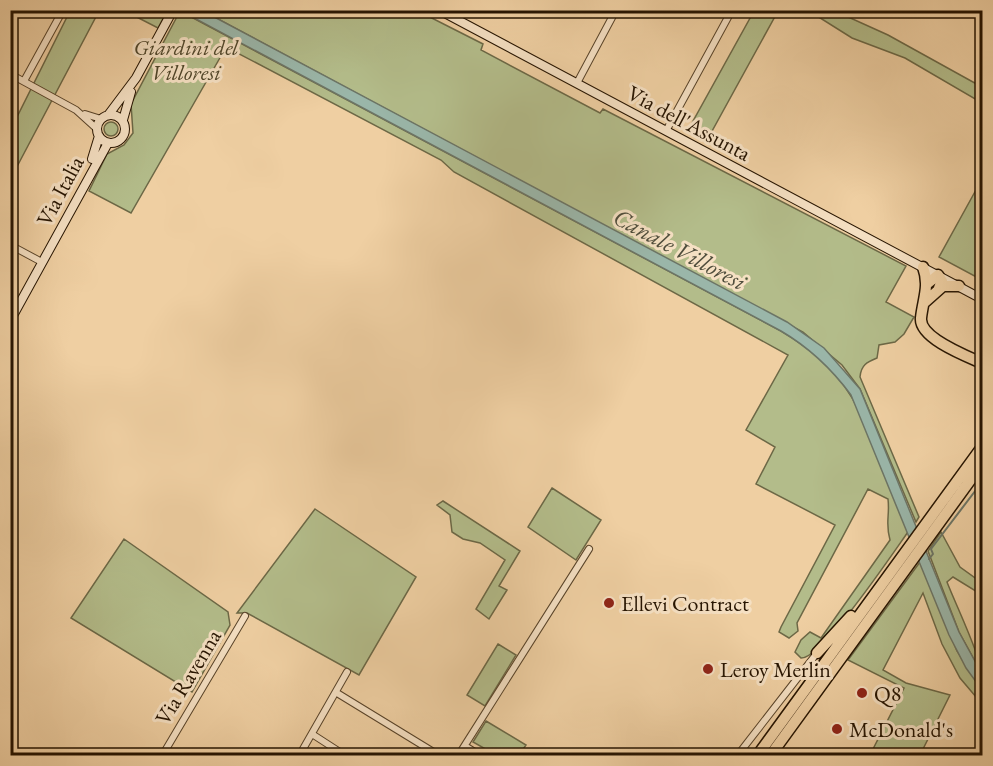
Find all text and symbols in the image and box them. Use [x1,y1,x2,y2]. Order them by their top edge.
park label: Giardini del Villoresi [134,33,239,87]
street label: Via dell'Assunta [622,78,756,168]
street label: Via Italia [29,151,91,231]
water label: Canale Villoresi [608,201,753,297]
place label: Ellevi Contract [621,589,749,618]
marker: Ellevi Contract [602,596,616,610]
street label: Via Ravenna [148,624,228,730]
place label: Leroy Merlin [720,655,831,684]
marker: Leroy Merlin [701,662,715,676]
place label: Q8 [874,679,901,708]
marker: Q8 [855,686,869,700]
place label: McDonald's [849,715,953,744]
marker: McDonald's [830,722,844,736]

